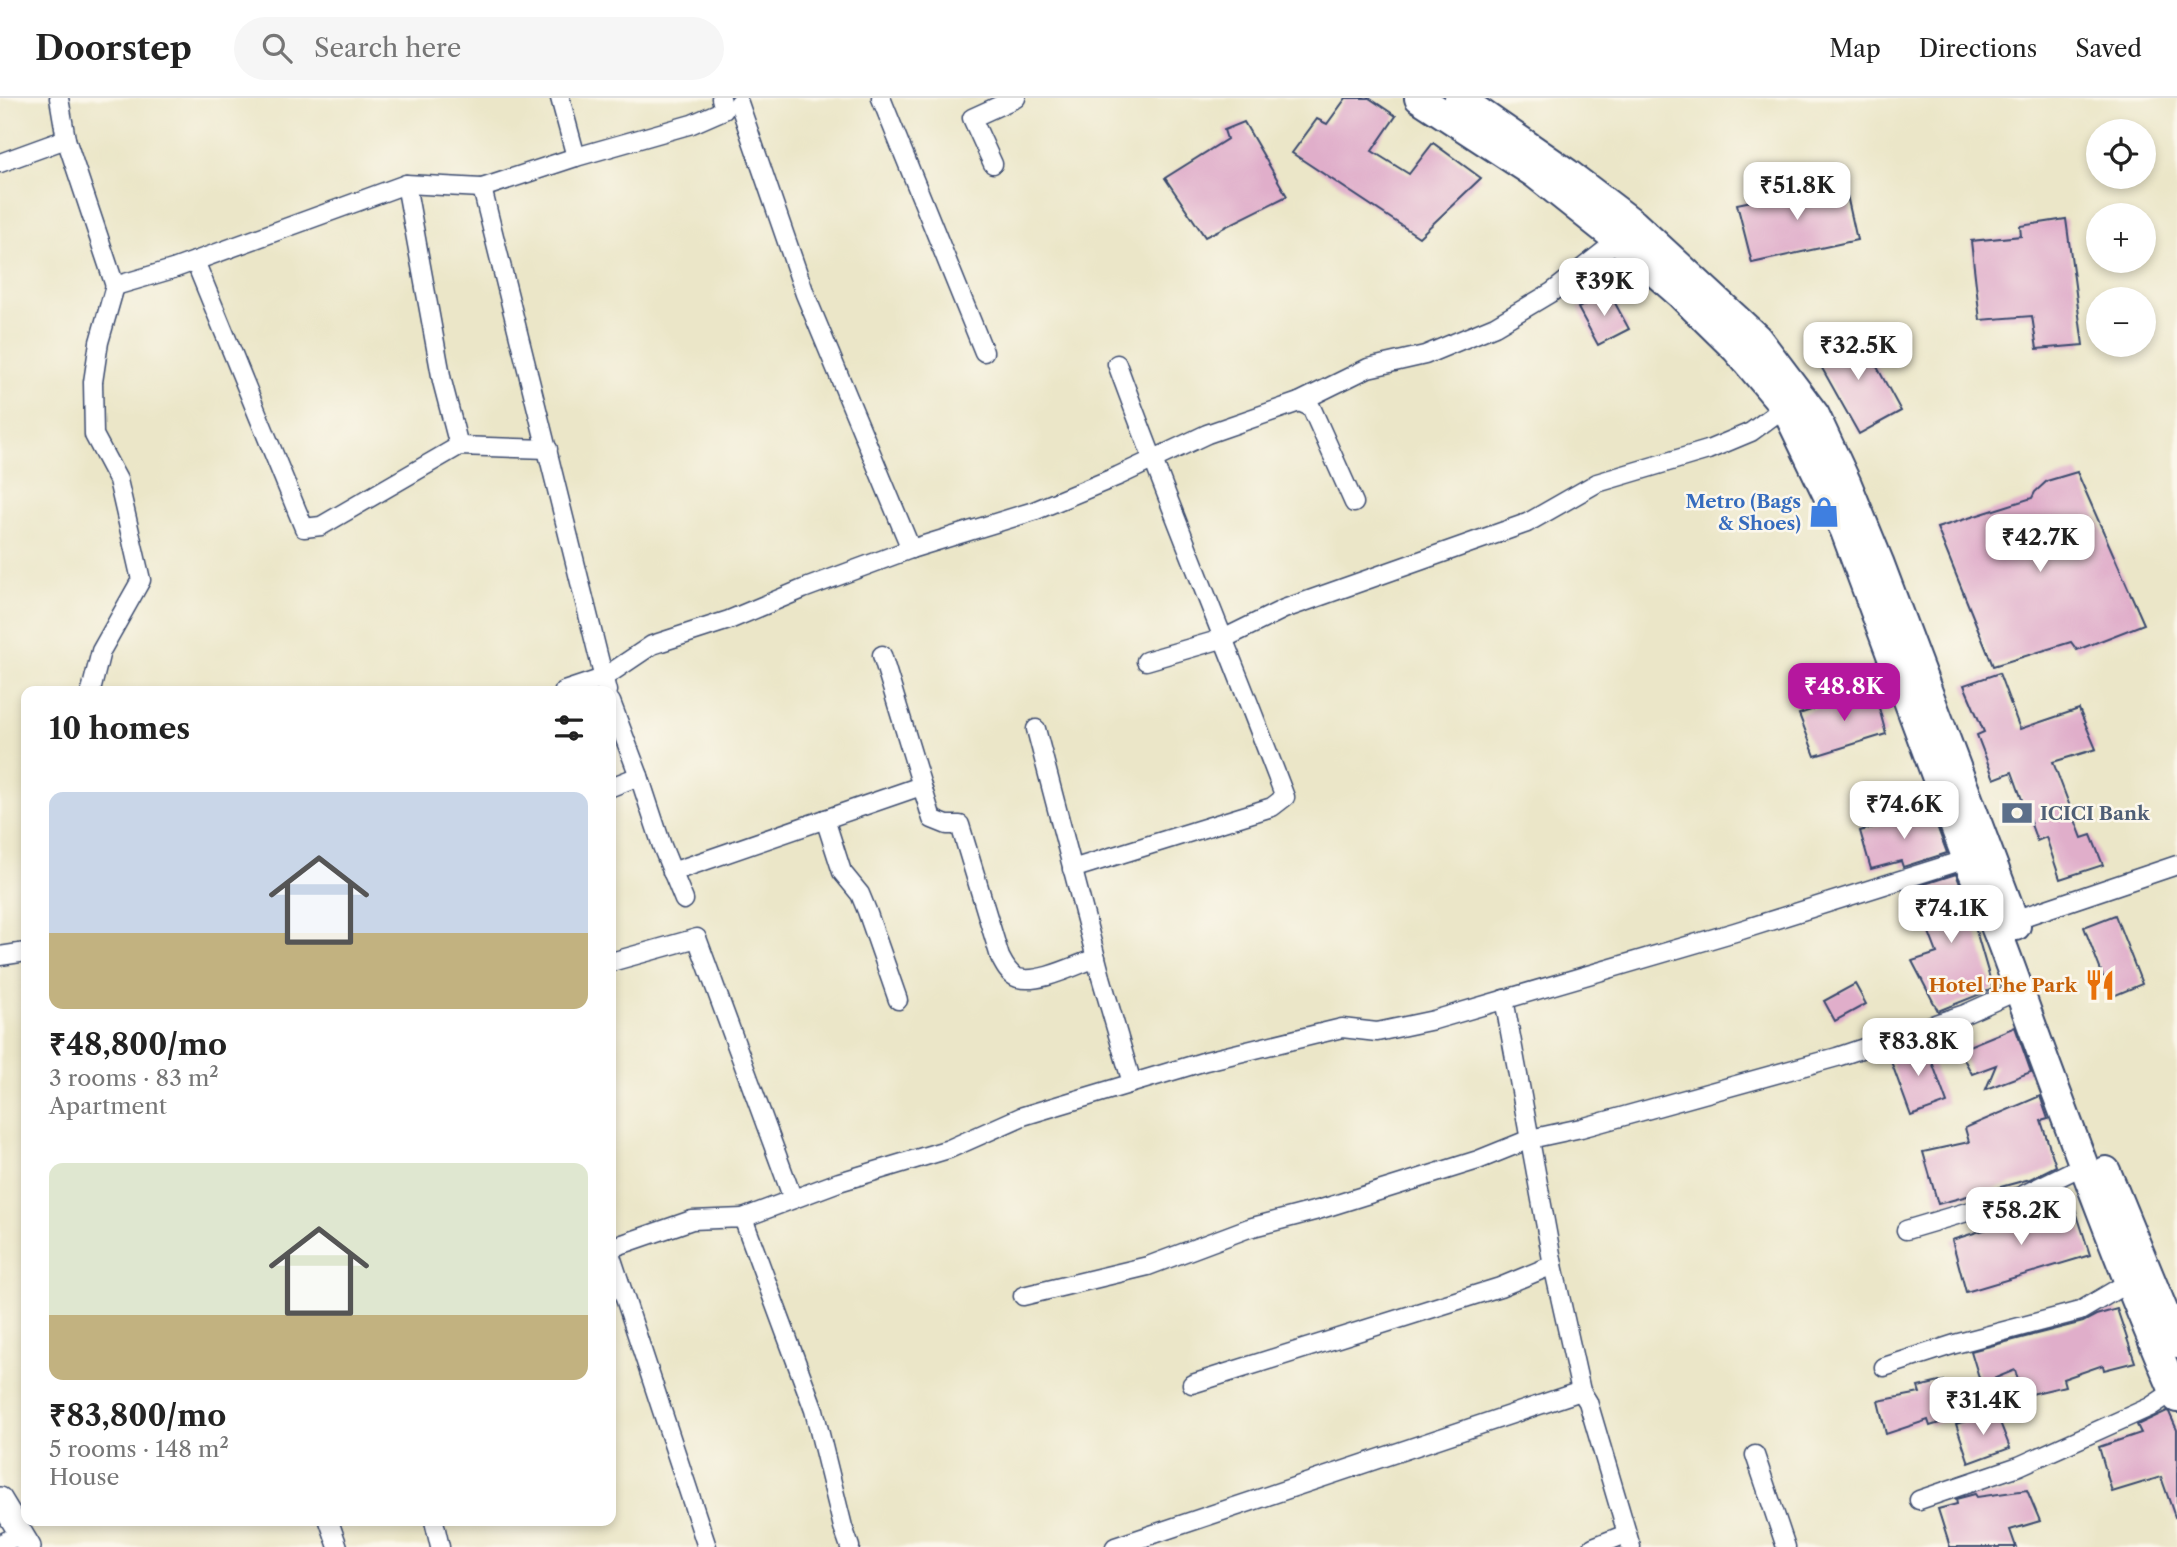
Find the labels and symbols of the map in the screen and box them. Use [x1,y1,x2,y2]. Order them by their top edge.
pin: ₹51.8K [1740,162,1854,222]
pin: ₹39K [1563,258,1645,318]
pin: ₹32.5K [1801,322,1915,382]
place label: Metro (Bags & Shoes) [1686,490,1801,535]
shop icon: Metro (Bags & Shoes) [1807,495,1841,529]
pin: ₹42.7K [1983,514,2097,574]
pin: ₹48.8K [1787,664,1901,723]
pin: ₹74.6K [1847,782,1961,841]
bank icon: ICICI Bank [2000,796,2034,830]
place label: ICICI Bank [2040,802,2150,825]
pin: ₹74.1K [1894,886,2008,945]
restaurant icon: Hotel The Park [2083,968,2117,1002]
place label: Hotel The Park [1929,974,2077,997]
pin: ₹83.8K [1861,1018,1975,1078]
pin: ₹58.2K [1964,1188,2078,1247]
pin: ₹31.4K [1926,1378,2040,1437]

